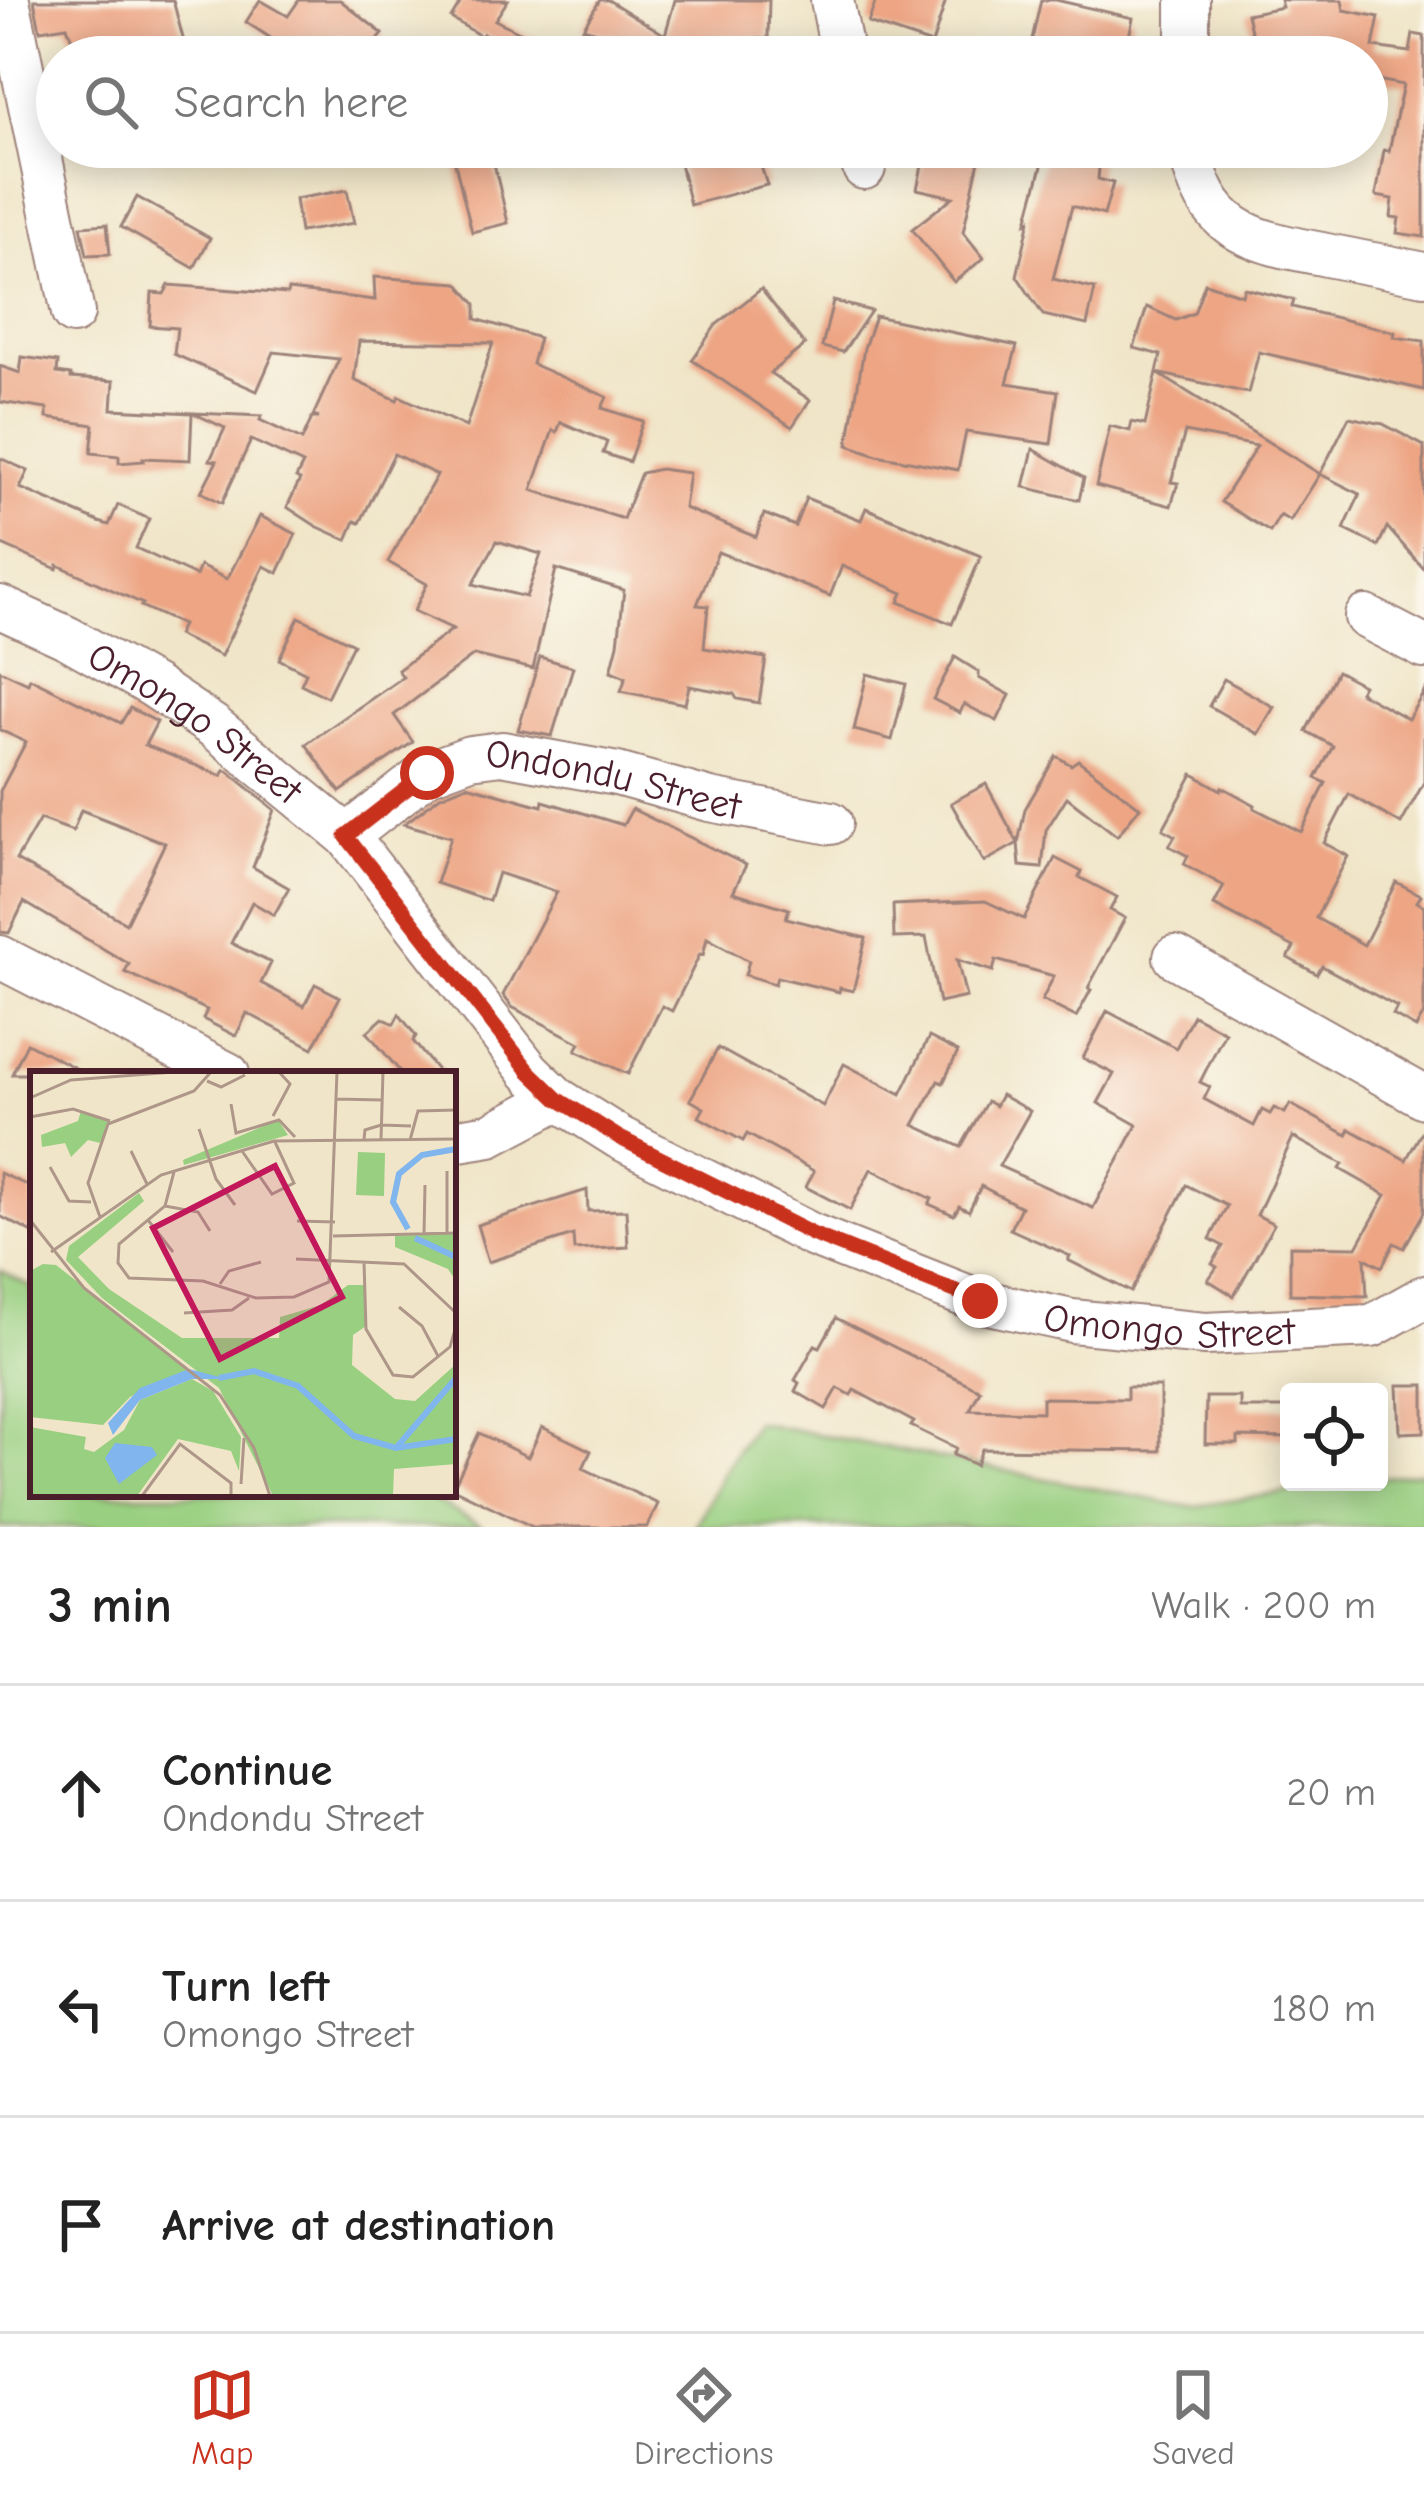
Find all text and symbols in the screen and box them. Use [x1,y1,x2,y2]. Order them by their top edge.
search box [36,36,1388,168]
icon: search [78,69,144,135]
text: Search here [174,76,408,128]
street label: Omongo Street [80,633,312,815]
street label: Ondondu Street [483,731,746,830]
route start [400,746,454,800]
inset map [30,1071,456,1497]
route end [953,1274,1007,1328]
street label: Omongo Street [1039,1295,1298,1358]
map controls [1280,1383,1388,1491]
button: locate [1280,1383,1388,1491]
text: 3 min [48,1576,172,1635]
text: Walk · 200 m [1151,1583,1376,1628]
text: Continue [162,1744,332,1796]
icon: ahead [48,1760,114,1826]
text: 20 m [1287,1770,1376,1815]
text: Ondondu Street [162,1796,423,1841]
text: Turn left [162,1960,329,2012]
icon: left [48,1976,114,2042]
text: 180 m [1271,1986,1376,2031]
text: Omongo Street [162,2012,414,2057]
icon: arrive [48,2192,114,2258]
text: Arrive at destination [162,2199,555,2251]
tab: Map [189,2362,255,2472]
tab: Directions [634,2362,774,2472]
tab: Saved [1152,2362,1235,2472]

